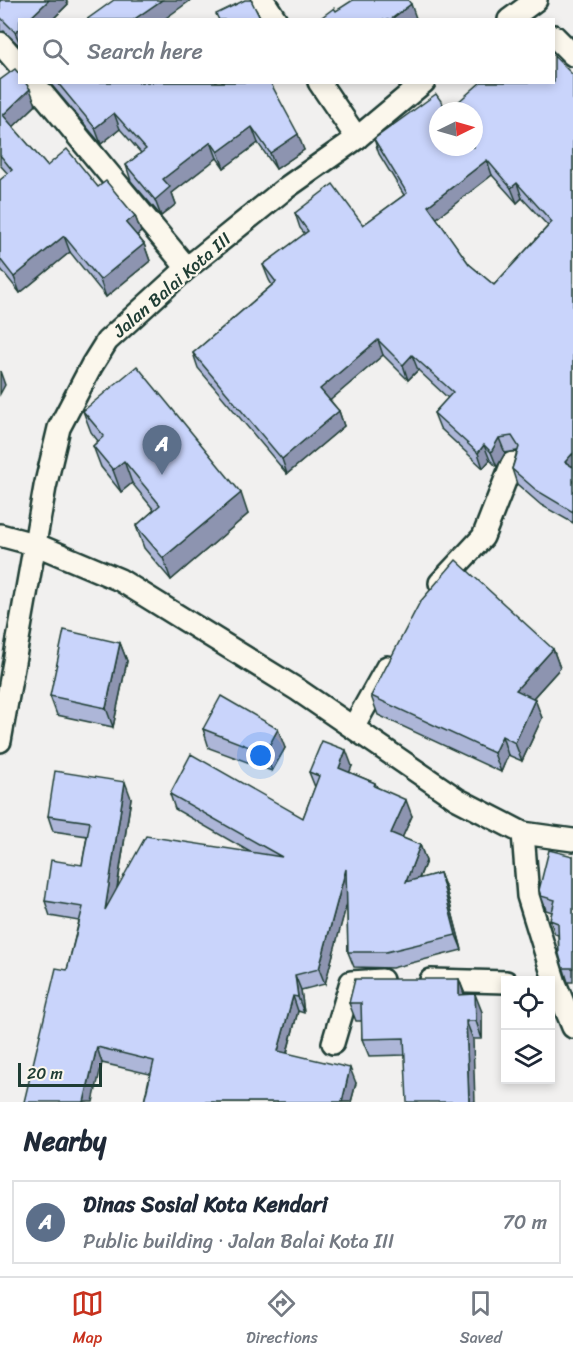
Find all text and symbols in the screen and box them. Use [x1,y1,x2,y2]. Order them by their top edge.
search box [18,18,555,84]
text: Search here [87,32,203,71]
icon: search [39,35,72,68]
north arrow [429,102,483,156]
street label: Jalan Balai Kota III [105,224,239,347]
pin: A [142,426,182,475]
your location [246,741,275,770]
map controls [501,976,555,1084]
button: locate [501,976,555,1030]
button: layers [501,1030,555,1084]
text: 20 m [27,1059,63,1088]
scale bar [18,1060,102,1088]
text: Nearby [24,1118,106,1164]
text: Dinas Sosial Kota Kendari [83,1185,328,1224]
text: A [39,1205,52,1240]
text: 70 m [502,1205,547,1240]
text: Public building · Jalan Balai Kota III [83,1224,394,1259]
tab: Map [71,1287,104,1352]
tab: Directions [246,1287,318,1352]
tab: Saved [460,1287,502,1352]

